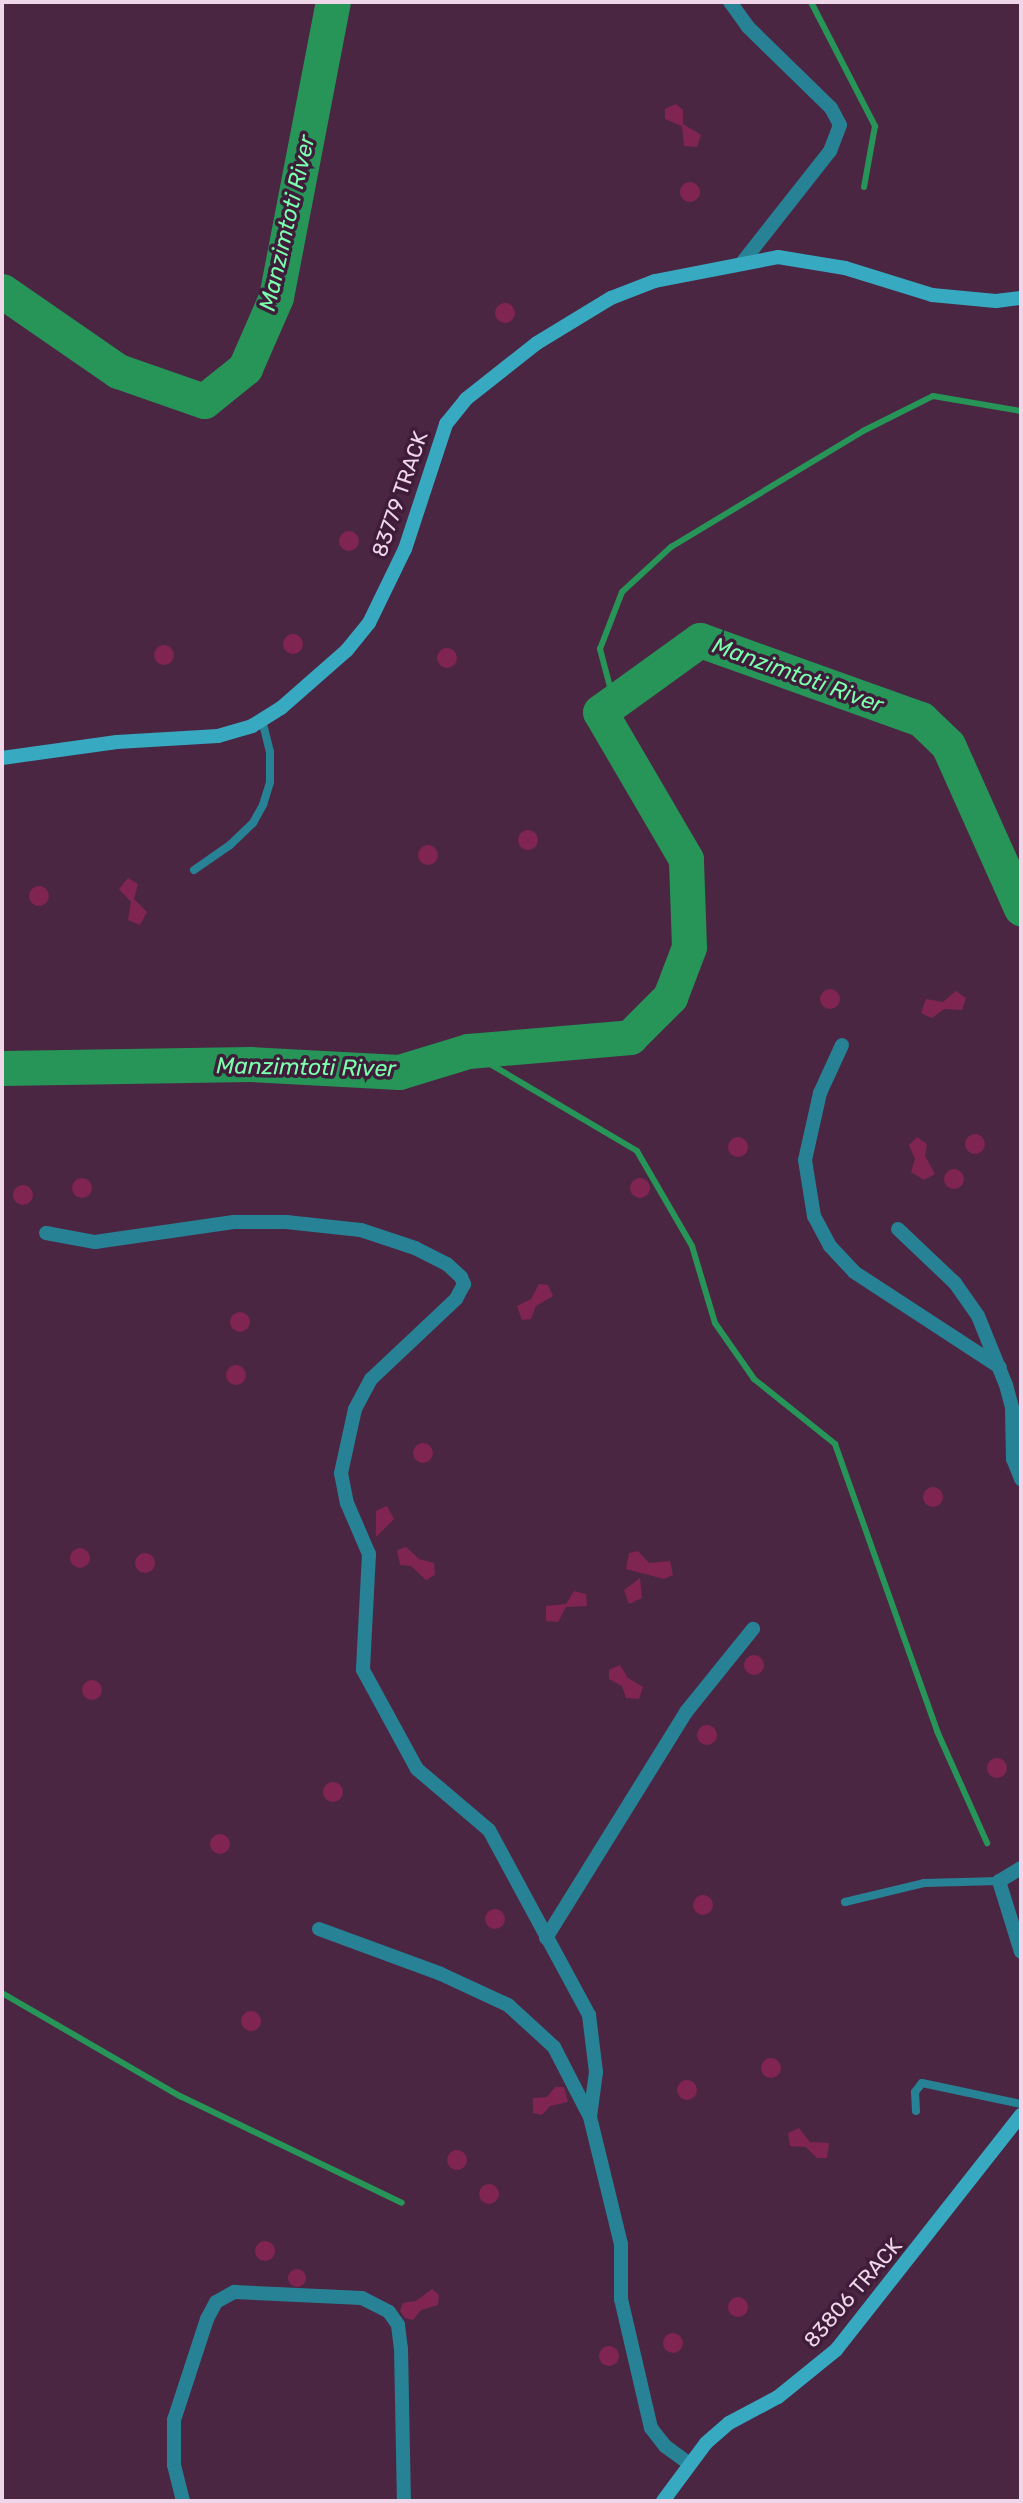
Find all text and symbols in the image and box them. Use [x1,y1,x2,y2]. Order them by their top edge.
water label: Manzimtoti River [253,132,321,314]
street label: 83779 TRACK [367,428,433,560]
water label: Manzimtoti River [709,631,887,719]
water label: Manzimtoti River [216,1052,396,1082]
street label: 83806 TRACK [799,2233,907,2353]

